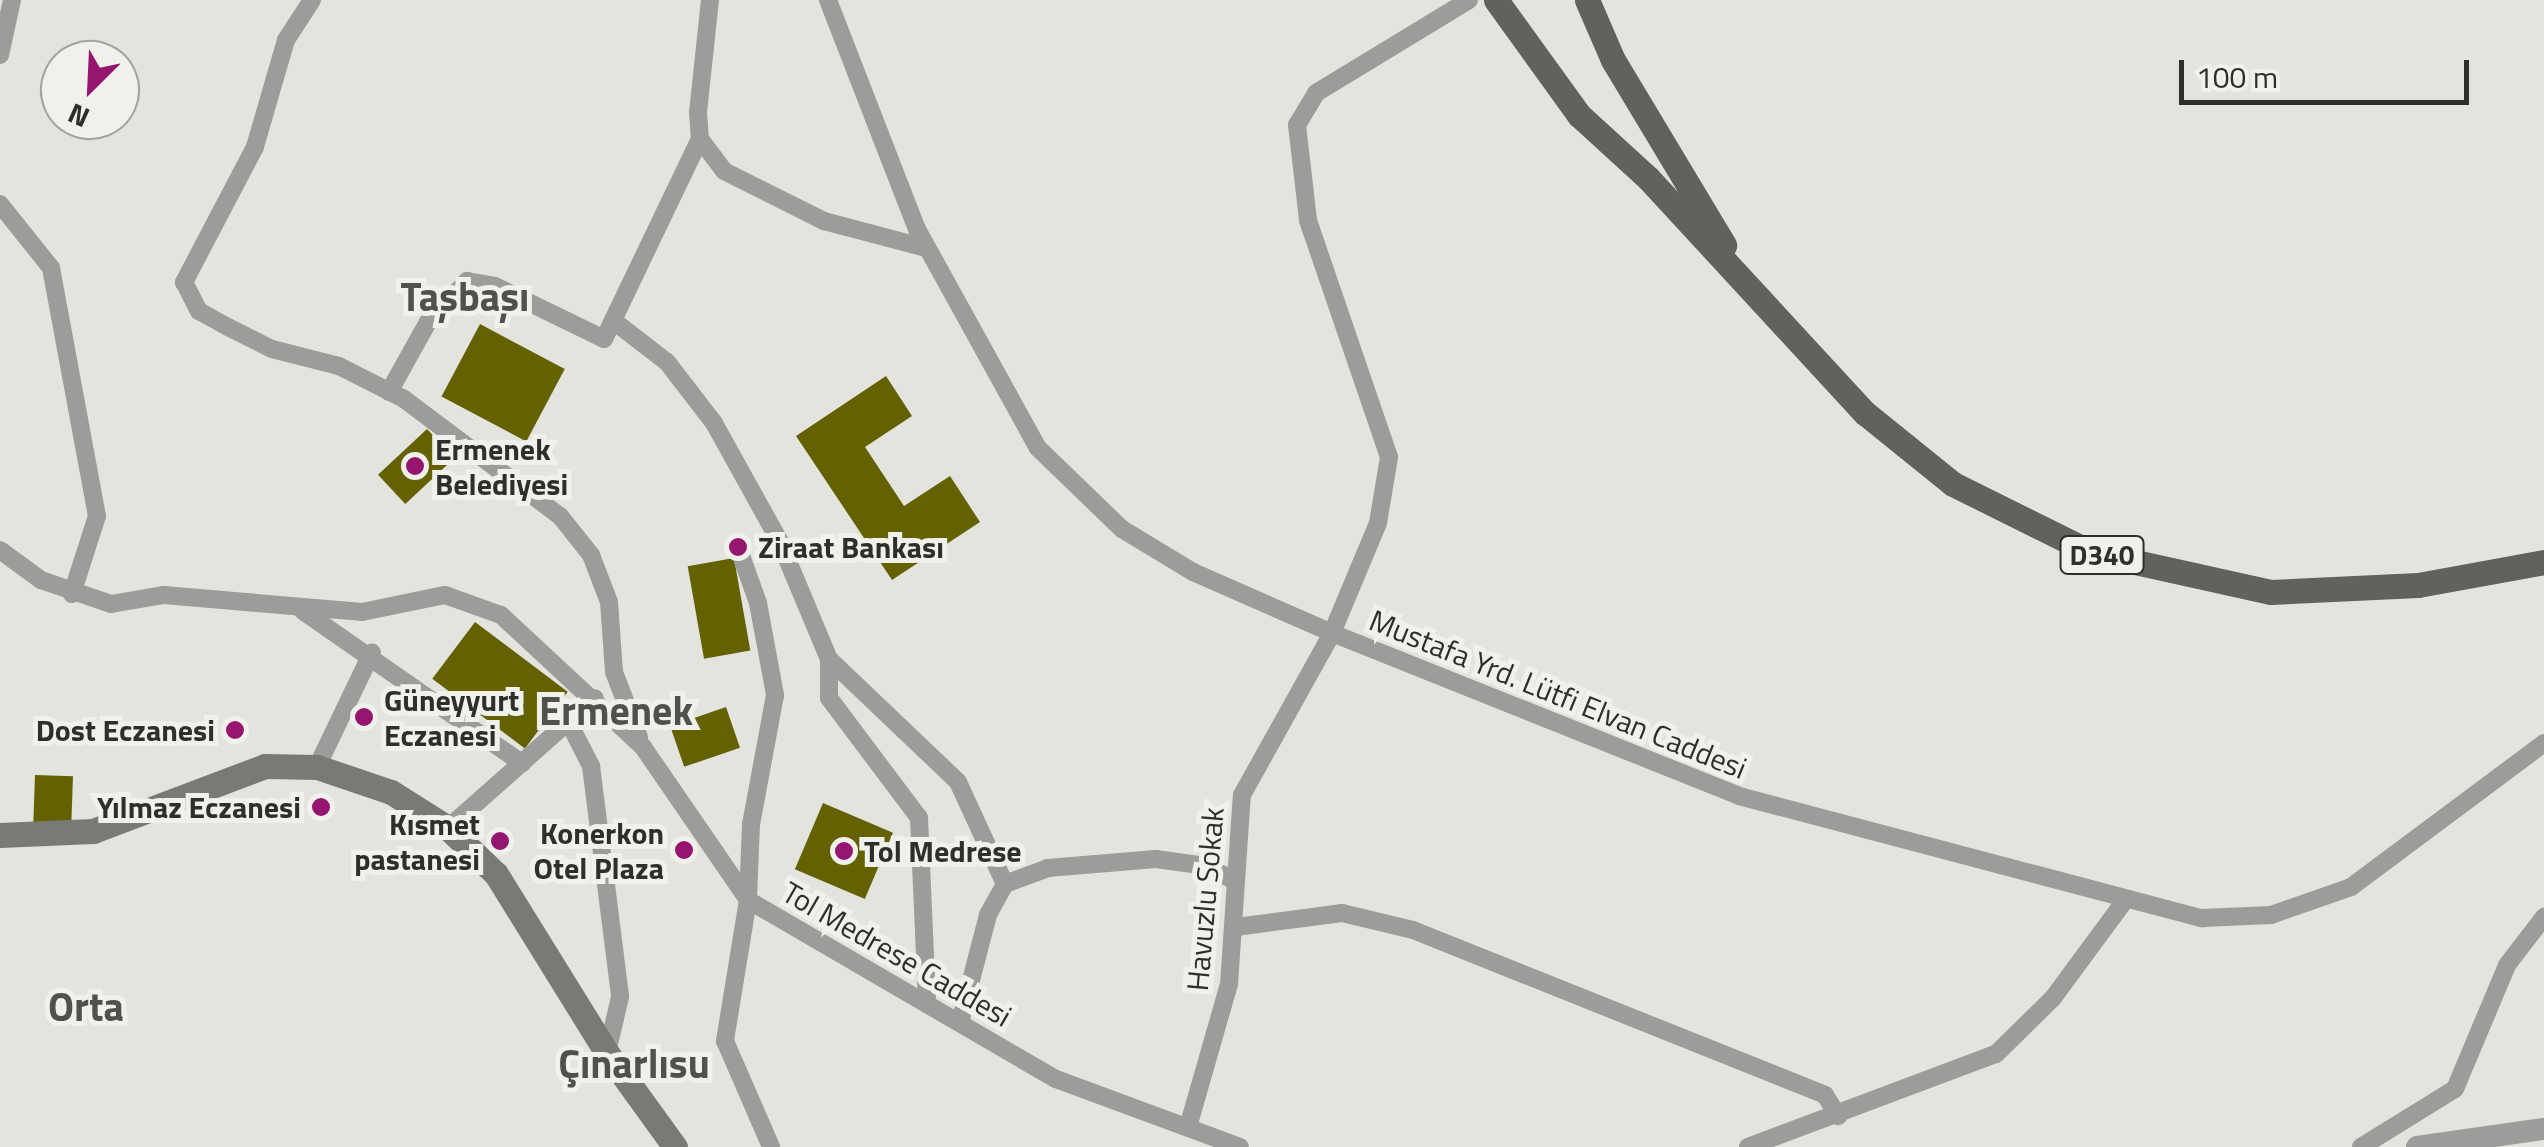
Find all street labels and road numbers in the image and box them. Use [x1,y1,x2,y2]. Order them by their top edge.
road number: D340 [2060,532,2144,578]
street label: Mustafa Yrd. Lütfi Elvan Caddesi [1364,602,1752,786]
street label: Havuzlu Sokak [1179,806,1231,992]
street label: Tol Medrese Caddesi [776,874,1018,1034]

